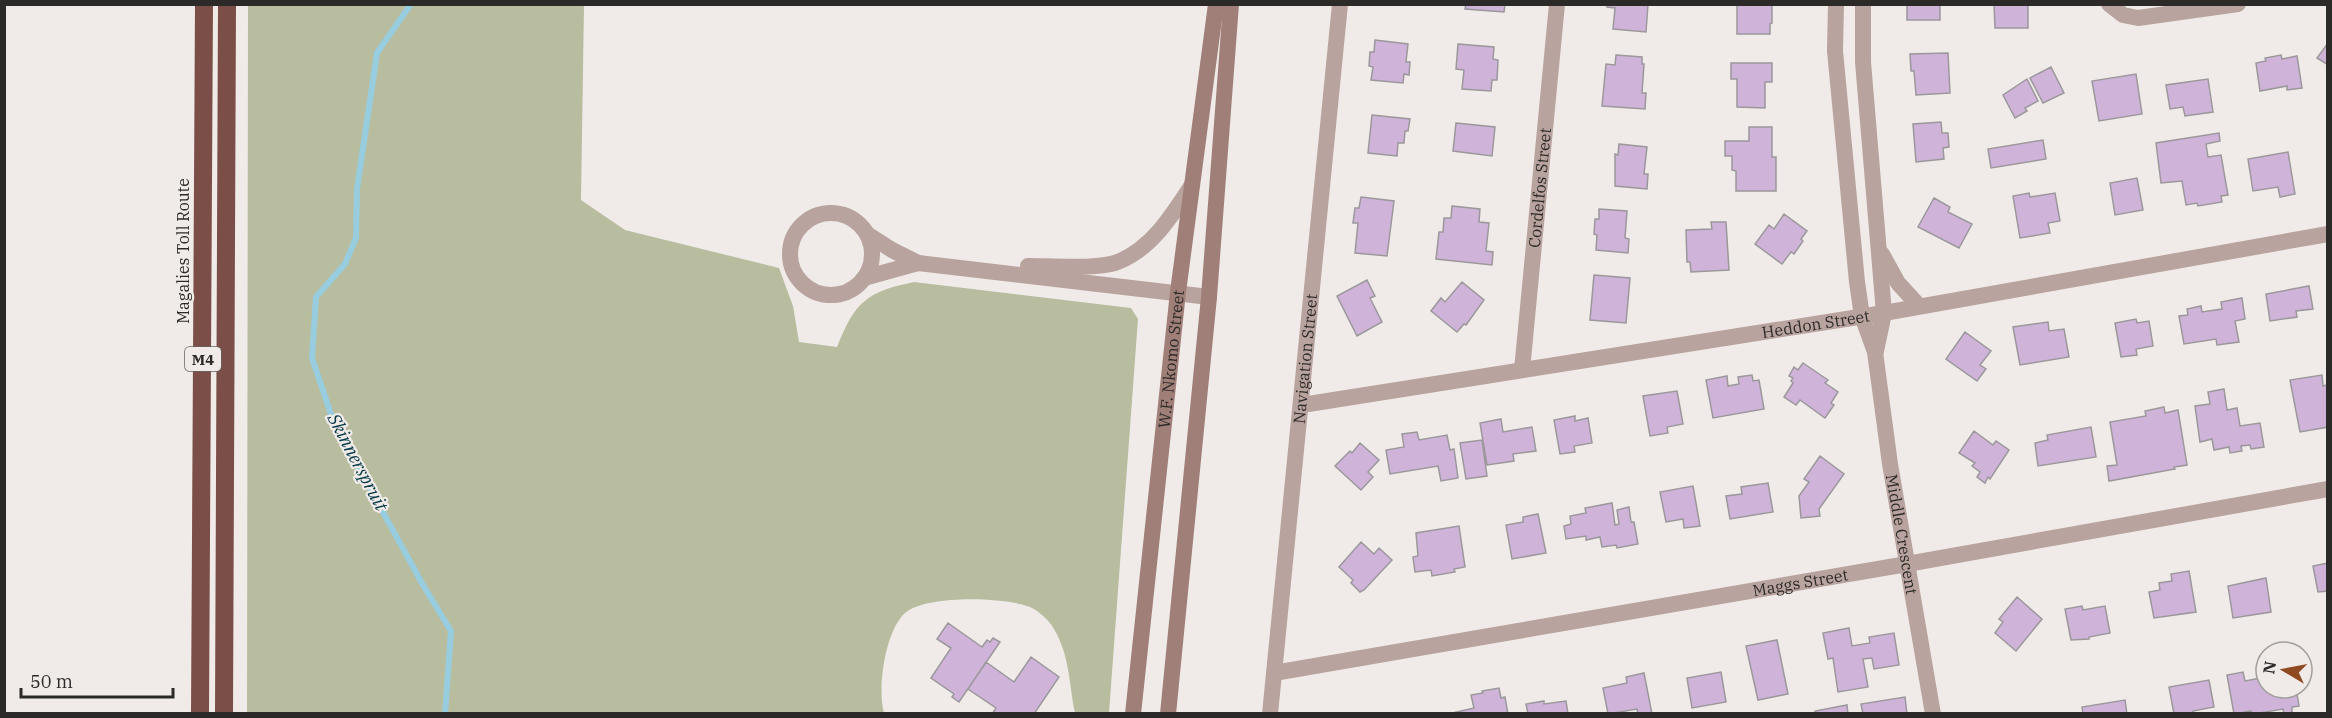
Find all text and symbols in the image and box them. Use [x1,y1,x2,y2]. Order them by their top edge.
street label: Cordelfos Street [1524,127,1555,249]
street label: Magalies Toll Route [173,178,193,324]
street label: W.F. Nkomo Street [1154,288,1188,429]
street label: Navigation Street [1289,293,1321,425]
street label: Heddon Street [1760,305,1871,342]
road number: M4 [185,347,221,371]
water label: Skinnerspruit [322,408,394,515]
street label: Middle Crescent [1882,473,1922,596]
street label: Maggs Street [1751,564,1850,600]
north arrow [2254,640,2314,700]
text: N [2258,659,2280,675]
scale bar [21,661,172,699]
text: 50 m [30,670,73,693]

